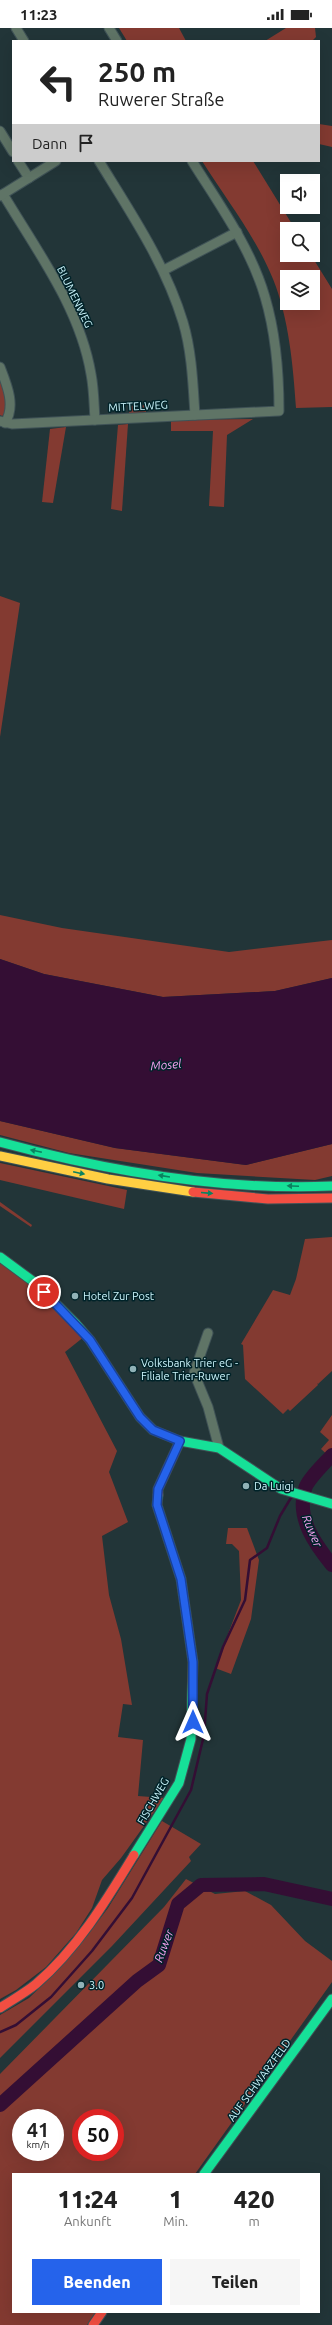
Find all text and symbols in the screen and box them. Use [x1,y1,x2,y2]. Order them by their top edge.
text: 11:23 [20,6,58,23]
icon: left [32,56,84,108]
text: 250 m [98,56,176,87]
text: Ruwerer Straße [98,89,224,109]
icon: arrive [75,132,97,154]
text: Dann [32,135,67,152]
map controls [280,174,320,310]
button: sound [280,174,320,214]
button: search [280,222,320,262]
street label: BLUMENWEG [55,264,95,330]
button: layers [280,270,320,310]
street label: MITTELWEG [108,398,168,414]
water label: Mosel [150,1057,183,1072]
one-way arrow [30,1148,42,1154]
one-way arrow [73,1171,85,1177]
one-way arrow [157,1173,170,1179]
one-way arrow [286,1183,299,1189]
one-way arrow [201,1190,213,1196]
pin [27,1275,61,1309]
icon: arrive [33,1281,55,1303]
place label: Hotel Zur Post [83,1290,155,1302]
marker: Hotel Zur Post [70,1291,80,1301]
place label: Volksbank Trier eG - Filiale Trier-Ruwer [141,1357,238,1382]
marker: Volksbank Trier eG - Filiale Trier-Ruwer [128,1364,138,1374]
place label: Da Luigi [254,1480,294,1492]
marker: Da Luigi [241,1481,251,1491]
water label: Ruwer [300,1513,325,1549]
position arrow [172,1701,214,1743]
street label: FISCHWEG [135,1775,171,1827]
water label: Ruwer [151,1927,176,1964]
place label: 3.0 [89,1979,104,1991]
marker: 3.0 [76,1980,86,1990]
street label: AUF SCHWARZFELD [225,2036,293,2124]
speed limit sign: 50 [72,2109,124,2161]
text: 41 [27,2118,49,2141]
text: km/h [26,2139,50,2150]
text: 11:24 [58,2186,118,2213]
text: 1 [169,2186,183,2213]
text: 420 [234,2186,274,2213]
text: Ankunft [64,2214,111,2228]
text: Min. [163,2214,188,2228]
text: m [249,2214,260,2228]
button: Beenden [32,2259,162,2305]
button: Teilen [170,2259,300,2305]

